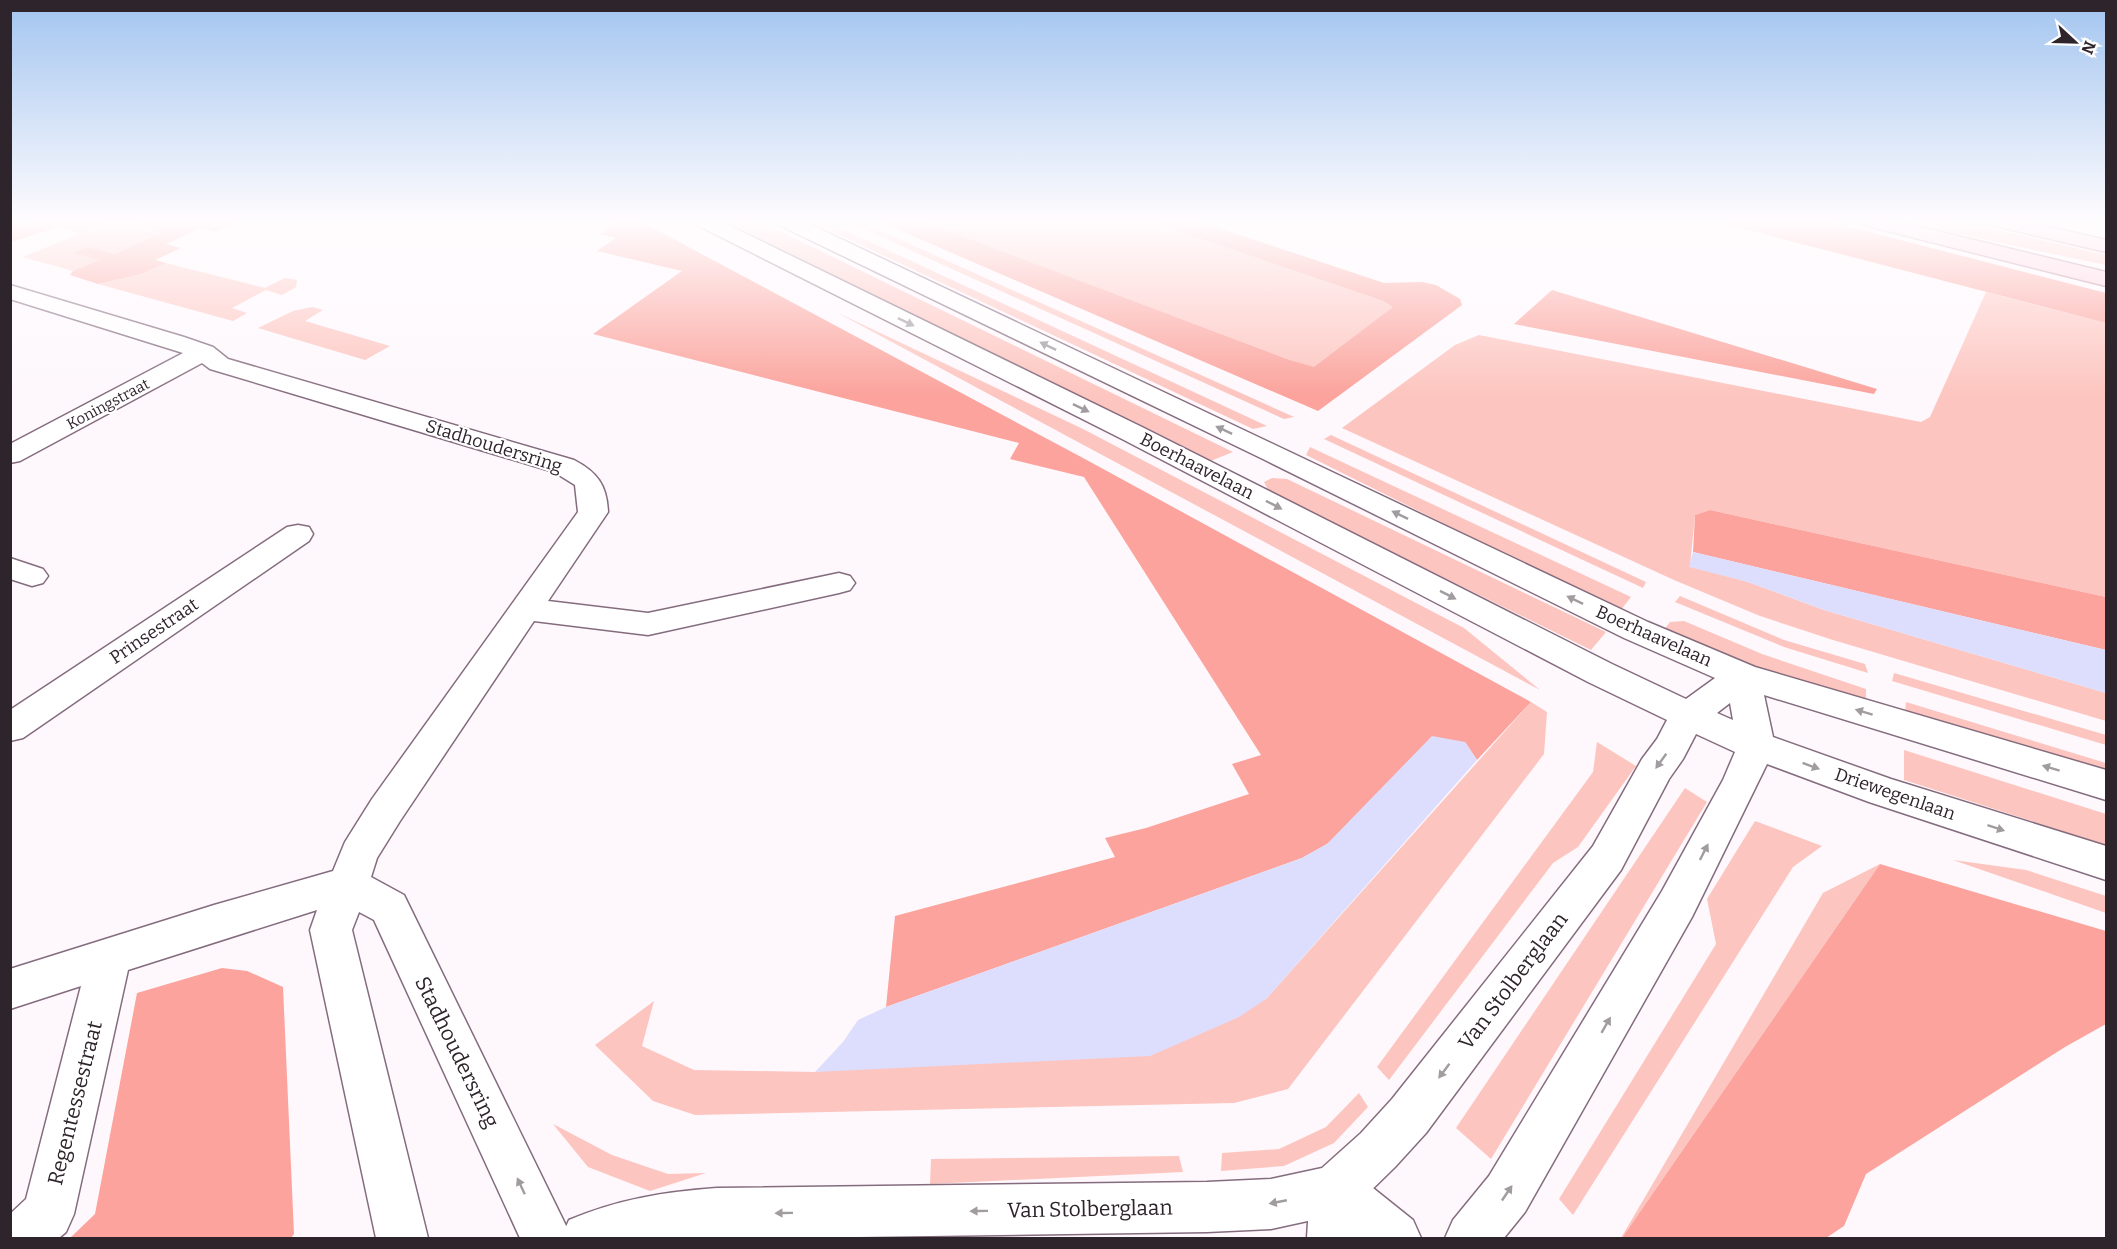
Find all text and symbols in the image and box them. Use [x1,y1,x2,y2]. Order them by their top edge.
north arrow [2045,12,2105,72]
text: N [2077,38,2100,57]
one-way arrow [898,317,915,327]
one-way arrow [1039,342,1056,351]
street label: Koningstraat [64,374,153,433]
one-way arrow [1073,404,1090,413]
street label: Stadhoudersring [423,415,565,477]
one-way arrow [1215,425,1233,435]
street label: Boerhaavelaan [1136,428,1258,504]
one-way arrow [1266,500,1283,510]
one-way arrow [1391,510,1408,519]
one-way arrow [1439,590,1456,599]
street label: Prinsestraat [105,593,203,669]
one-way arrow [1566,596,1583,605]
street label: Boerhaavelaan [1593,601,1716,672]
one-way arrow [1855,707,1873,716]
one-way arrow [1655,753,1667,769]
one-way arrow [1803,761,1821,771]
street label: Driewegenlaan [1832,763,1959,825]
one-way arrow [2041,763,2059,772]
one-way arrow [1987,824,2005,833]
one-way arrow [1699,843,1708,860]
street label: Van Stolberglaan [1453,907,1573,1055]
street label: Stadhoudersring [409,972,505,1132]
one-way arrow [1601,1016,1611,1033]
street label: Regentessestraat [42,1018,108,1188]
one-way arrow [1438,1063,1450,1078]
one-way arrow [517,1177,526,1194]
one-way arrow [1501,1185,1513,1201]
street label: Van Stolberglaan [1007,1195,1173,1223]
one-way arrow [1269,1198,1288,1207]
one-way arrow [969,1206,988,1215]
one-way arrow [774,1208,793,1218]

